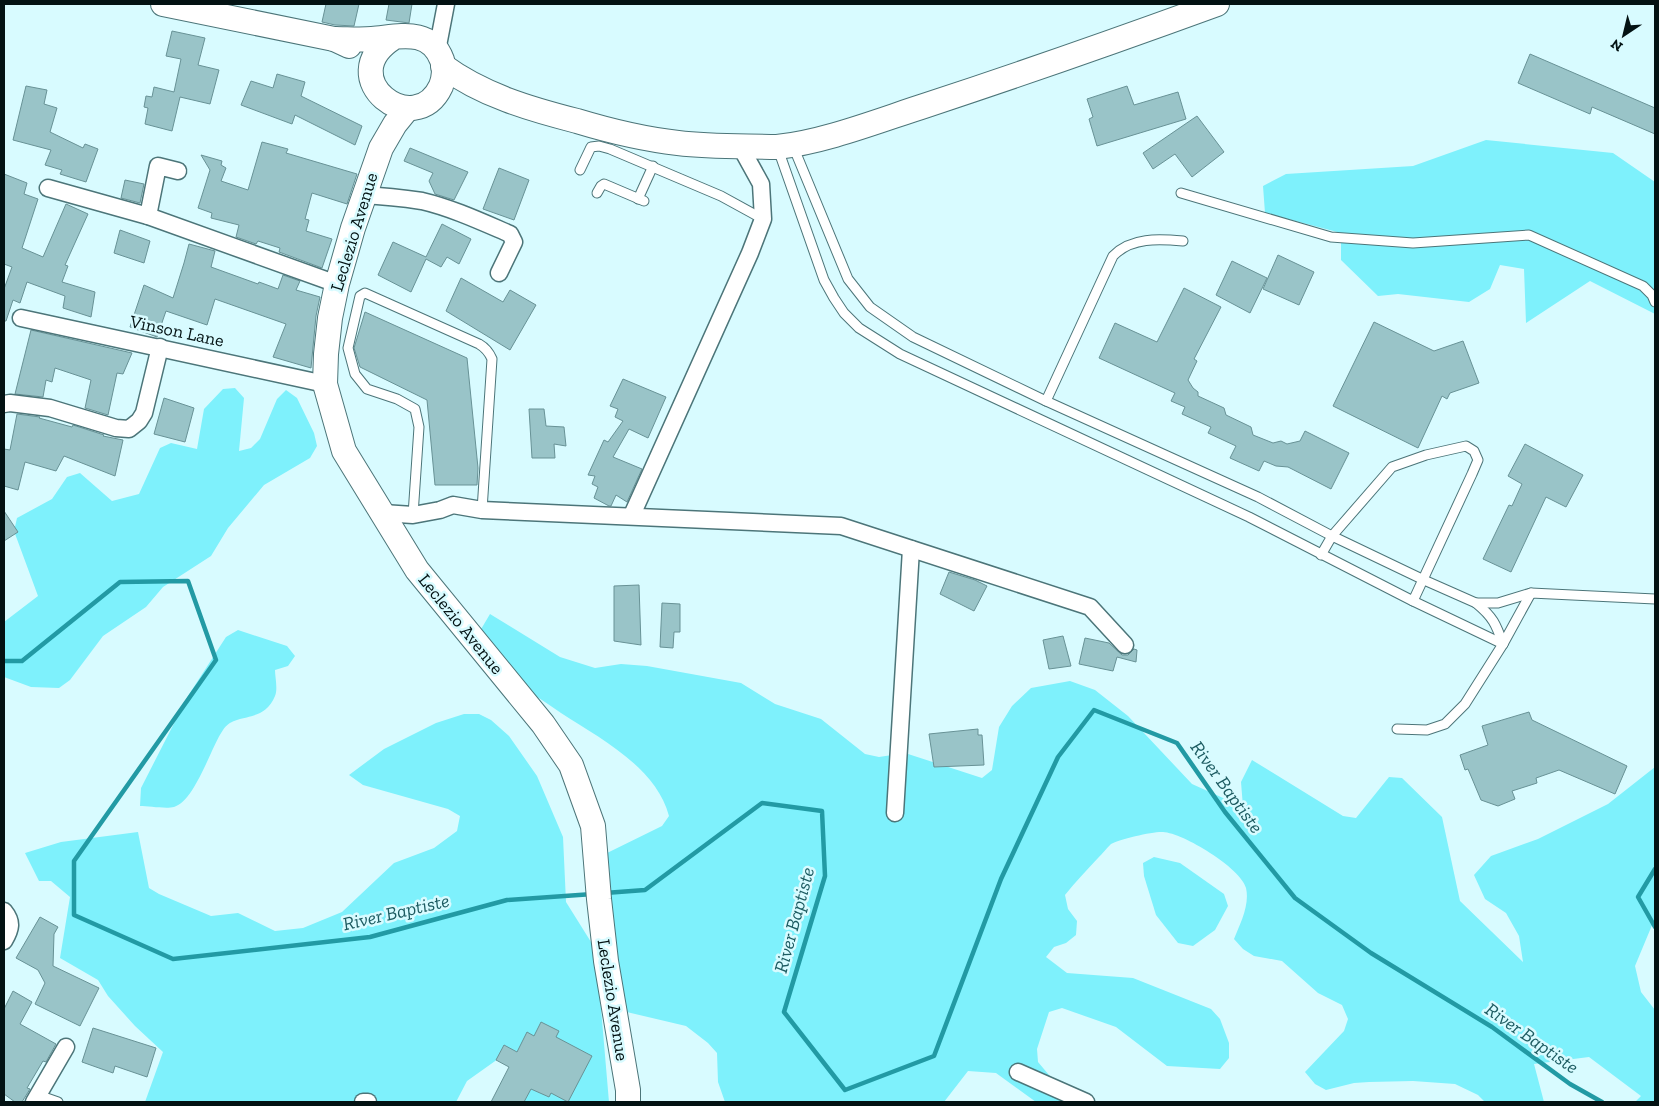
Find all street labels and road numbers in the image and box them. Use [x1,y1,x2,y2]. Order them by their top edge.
street label: Leclezio Avenue [325,170,383,294]
street label: Vinson Lane [127,310,226,352]
street label: Leclezio Avenue [414,569,508,679]
street label: Leclezio Avenue [593,938,633,1062]

